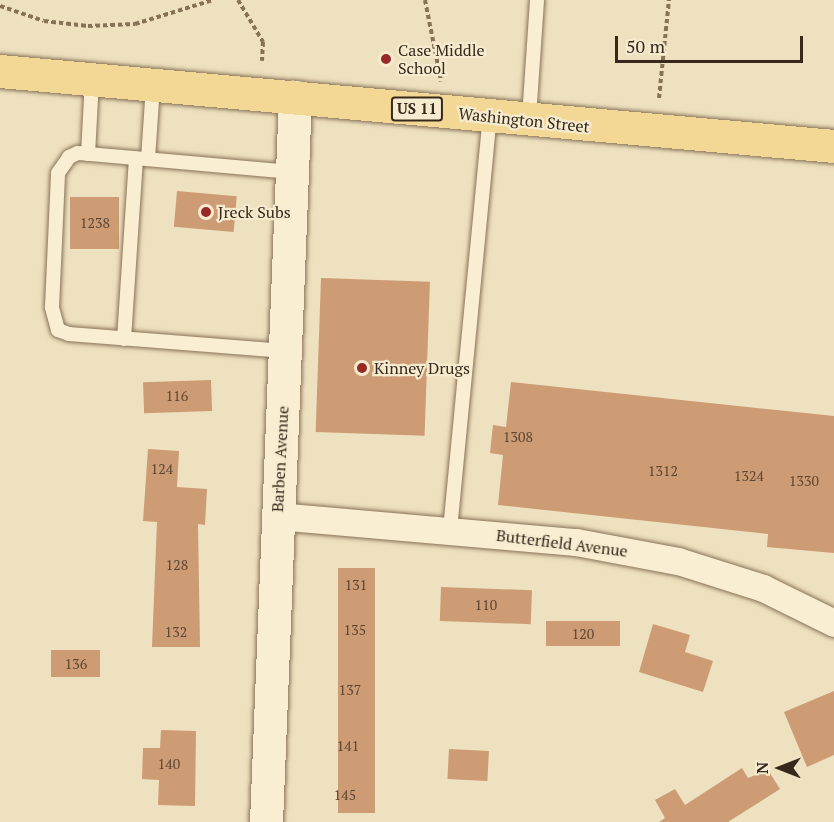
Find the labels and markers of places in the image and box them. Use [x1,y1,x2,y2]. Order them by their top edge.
place label: Case Middle School [398,40,485,78]
marker: Case Middle School [379,52,393,66]
place label: Jreck Subs [218,202,291,222]
marker: Jreck Subs [199,205,213,219]
place label: Kinney Drugs [374,358,470,378]
marker: Kinney Drugs [355,361,369,375]

